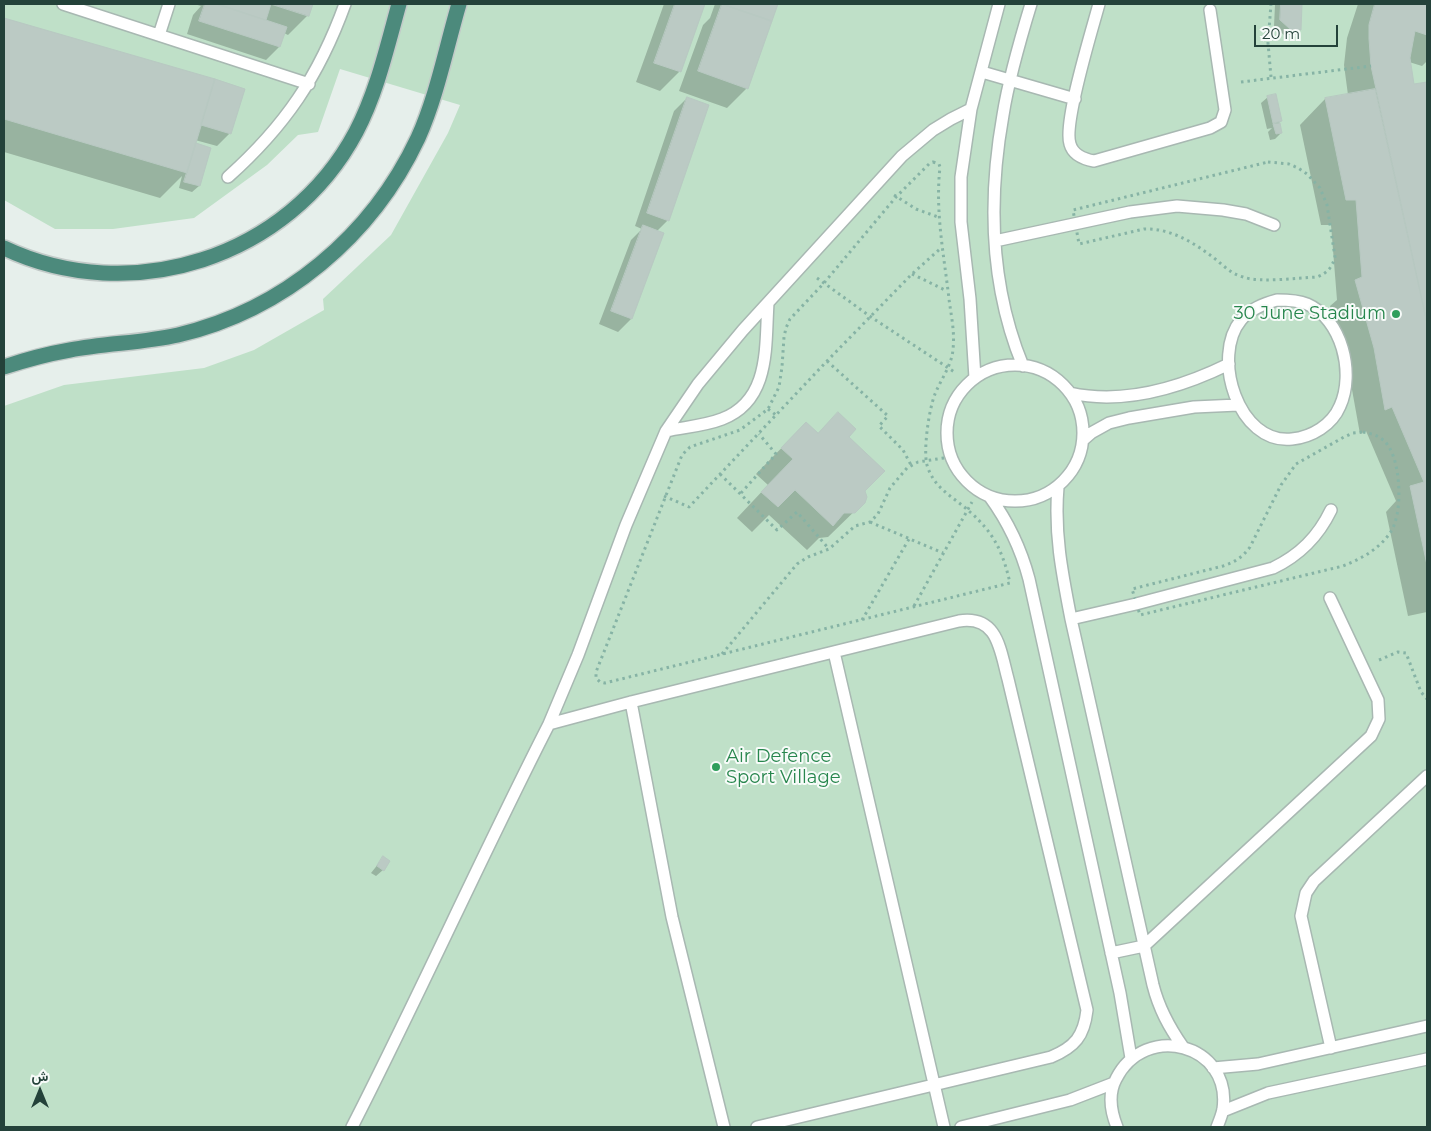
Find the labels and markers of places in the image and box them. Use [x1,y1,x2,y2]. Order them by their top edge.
place label: 30 June Stadium [1233,303,1386,325]
marker: 30 June Stadium [1390,308,1402,320]
place label: Air Defence Sport Village [726,746,841,789]
marker: Air Defence Sport Village [710,761,722,773]

